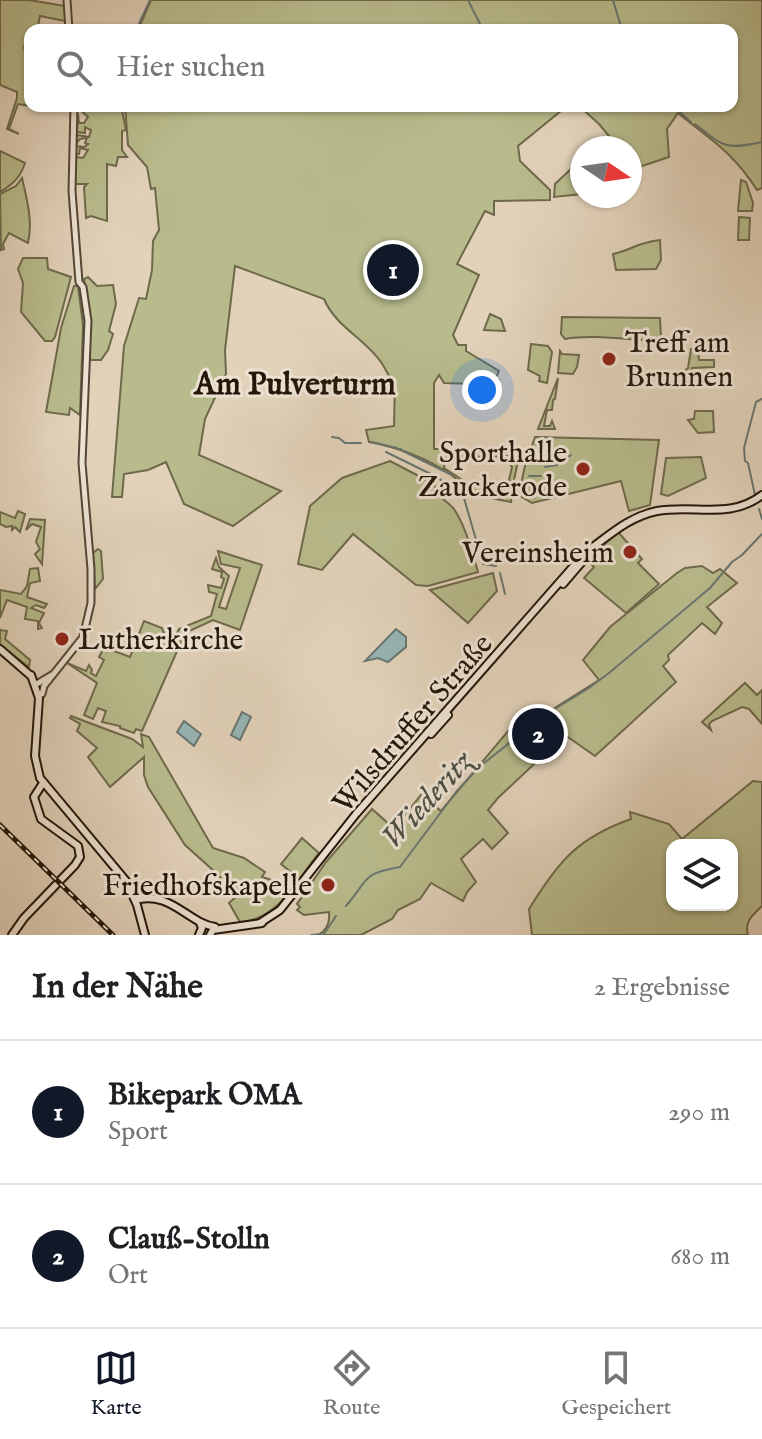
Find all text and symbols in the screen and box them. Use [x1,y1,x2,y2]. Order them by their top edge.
search box [24,24,738,112]
icon: search [52,46,96,90]
text: Hier suchen [116,49,266,87]
north arrow [570,136,642,208]
pin: 1 [367,240,419,300]
place label: Treff am Brunnen [625,325,733,397]
marker: Treff am Brunnen [600,350,618,368]
district label: Am Pulverturm [192,365,396,406]
your location [462,370,502,410]
place label: Sporthalle Zauckerode [418,435,567,507]
marker: Sporthalle Zauckerode [574,460,592,478]
place label: Vereinsheim [461,535,614,573]
marker: Vereinsheim [621,543,639,561]
place label: Lutherkirche [78,622,243,660]
street label: Wilsdruffer Straße [325,627,502,822]
marker: Lutherkirche [53,630,71,648]
pin: 2 [512,704,564,764]
water label: Wiederitz [373,741,485,858]
map controls [666,839,738,911]
button: layers [666,839,738,911]
place label: Friedhofskapelle [102,868,312,906]
marker: Friedhofskapelle [319,876,337,894]
text: In der Nähe [32,966,203,1009]
text: 2 Ergebnisse [594,971,730,1004]
text: Bikepark OMA [108,1077,301,1115]
text: 1 [53,1096,63,1129]
text: 290 m [668,1096,730,1129]
text: Sport [108,1115,168,1148]
text: Clauß-Stolln [108,1221,270,1259]
text: 2 [52,1240,64,1273]
text: 680 m [670,1240,730,1273]
text: Ort [108,1259,148,1292]
tab: Karte [91,1346,142,1422]
tab: Route [323,1346,380,1422]
tab: Gespeichert [561,1346,671,1422]

